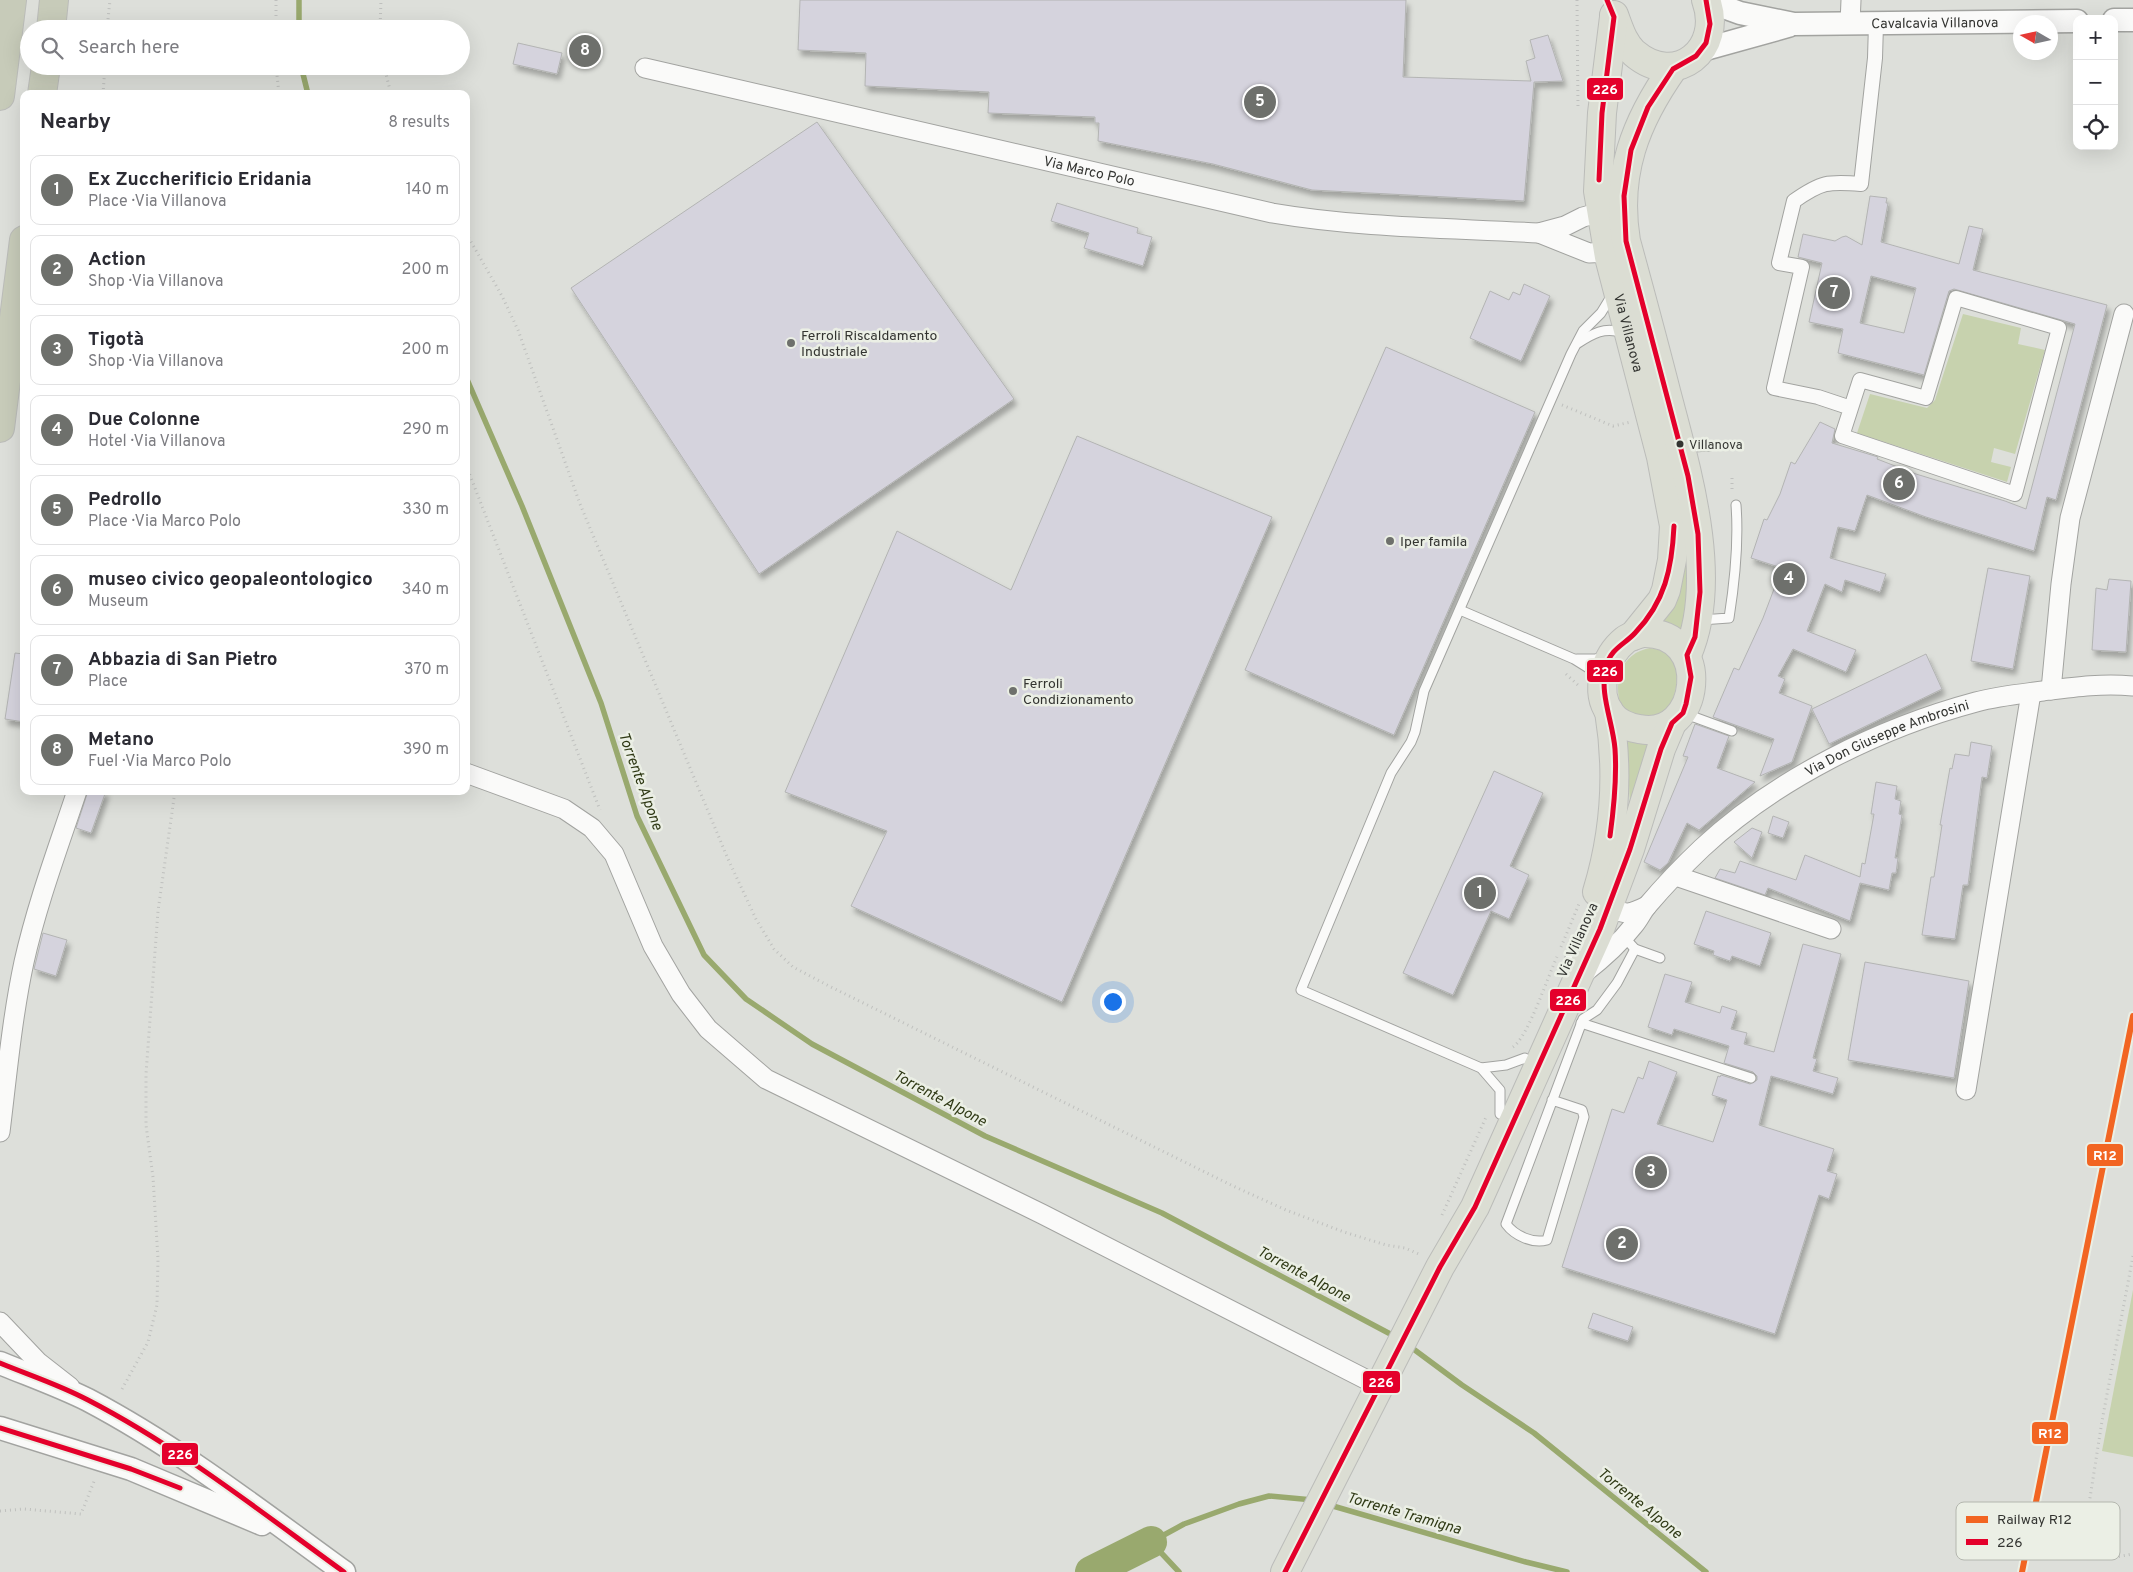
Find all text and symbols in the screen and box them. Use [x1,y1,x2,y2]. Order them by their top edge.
street label: Cavalcavia Villanova [1871,15,1998,33]
north arrow [2013,15,2058,60]
map controls [2073,15,2118,150]
button: + [2073,15,2118,60]
search box [20,20,470,75]
pin: 8 [569,32,601,70]
icon: search [38,34,66,62]
text: Search here [78,36,180,60]
button: − [2073,60,2118,105]
line badge: 226 [1586,77,1624,101]
text: 226 [1592,82,1618,99]
pin: 5 [1244,83,1276,121]
button: locate [2073,105,2118,150]
text: Nearby [40,109,111,136]
text: 8 results [388,113,450,133]
street label: Via Marco Polo [1042,153,1136,191]
text: Ex Zuccherificio Eridania [88,168,312,192]
text: 1 [54,180,60,200]
text: 140 m [406,180,449,200]
text: Place · Via Villanova [88,192,226,212]
text: Action [88,248,146,272]
text: 2 [52,260,62,280]
text: 200 m [401,260,449,280]
text: Shop · Via Villanova [88,272,224,292]
pin: 7 [1818,274,1850,312]
street label: Via Villanova [1609,292,1646,374]
text: Tigotà [88,328,144,352]
place label: Ferroli Riscaldamento Industriale [801,328,937,361]
marker: Ferroli Riscaldamento Industriale [785,337,797,349]
text: 3 [52,340,62,360]
text: 200 m [401,340,449,360]
text: Shop · Via Villanova [88,352,224,372]
text: Due Colonne [88,408,200,432]
text: 4 [52,420,62,440]
text: 290 m [402,420,449,440]
text: Hotel · Via Villanova [88,432,226,452]
place label: Villanova [1689,438,1743,454]
marker: Villanova [1675,439,1685,449]
pin: 6 [1883,465,1915,503]
text: Pedrollo [88,488,162,512]
text: 5 [52,500,62,520]
text: 330 m [402,500,449,520]
text: Place · Via Marco Polo [88,512,241,532]
place label: Iper famila [1400,534,1467,551]
marker: Iper famila [1384,535,1396,547]
pin: 4 [1773,560,1805,598]
text: museo civico geopaleontologico [88,568,373,592]
text: 6 [52,580,62,600]
text: 340 m [402,580,449,600]
text: Museum [88,592,149,612]
text: Abbazia di San Pietro [88,648,278,672]
line badge: 226 [1586,659,1624,683]
text: 7 [53,660,61,680]
text: 370 m [404,660,449,680]
text: 226 [1592,664,1618,681]
text: Place [88,672,128,692]
place label: Ferroli Condizionamento [1023,676,1134,709]
marker: Ferroli Condizionamento [1007,685,1019,697]
street label: Via Don Giuseppe Ambrosini [1802,697,1971,781]
text: Metano [88,728,154,752]
water label: Torrente Alpone [613,730,666,833]
text: 8 [52,740,62,760]
text: 390 m [403,740,449,760]
text: Fuel · Via Marco Polo [88,752,232,772]
pin: 1 [1464,874,1496,912]
street label: Via Villanova [1554,900,1602,981]
line badge: 226 [1549,988,1587,1012]
your location [1100,989,1126,1015]
text: 226 [1555,993,1581,1010]
water label: Torrente Alpone [889,1067,989,1132]
line badge: R12 [2086,1143,2124,1167]
text: R12 [2093,1148,2117,1165]
pin: 3 [1635,1153,1667,1191]
pin: 2 [1606,1225,1638,1263]
water label: Torrente Alpone [1253,1243,1353,1308]
line badge: 226 [1362,1370,1401,1394]
text: 226 [1368,1375,1394,1392]
line badge: R12 [2031,1421,2069,1445]
text: R12 [2038,1426,2062,1443]
line badge: 226 [161,1442,199,1466]
text: 226 [167,1447,193,1464]
water label: Torrente Alpone [1593,1464,1685,1544]
water label: Torrente Tramigna [1344,1489,1463,1540]
legend [1956,1502,2120,1560]
text: Railway R12 [1997,1512,2072,1529]
text: 226 [1997,1535,2023,1552]

